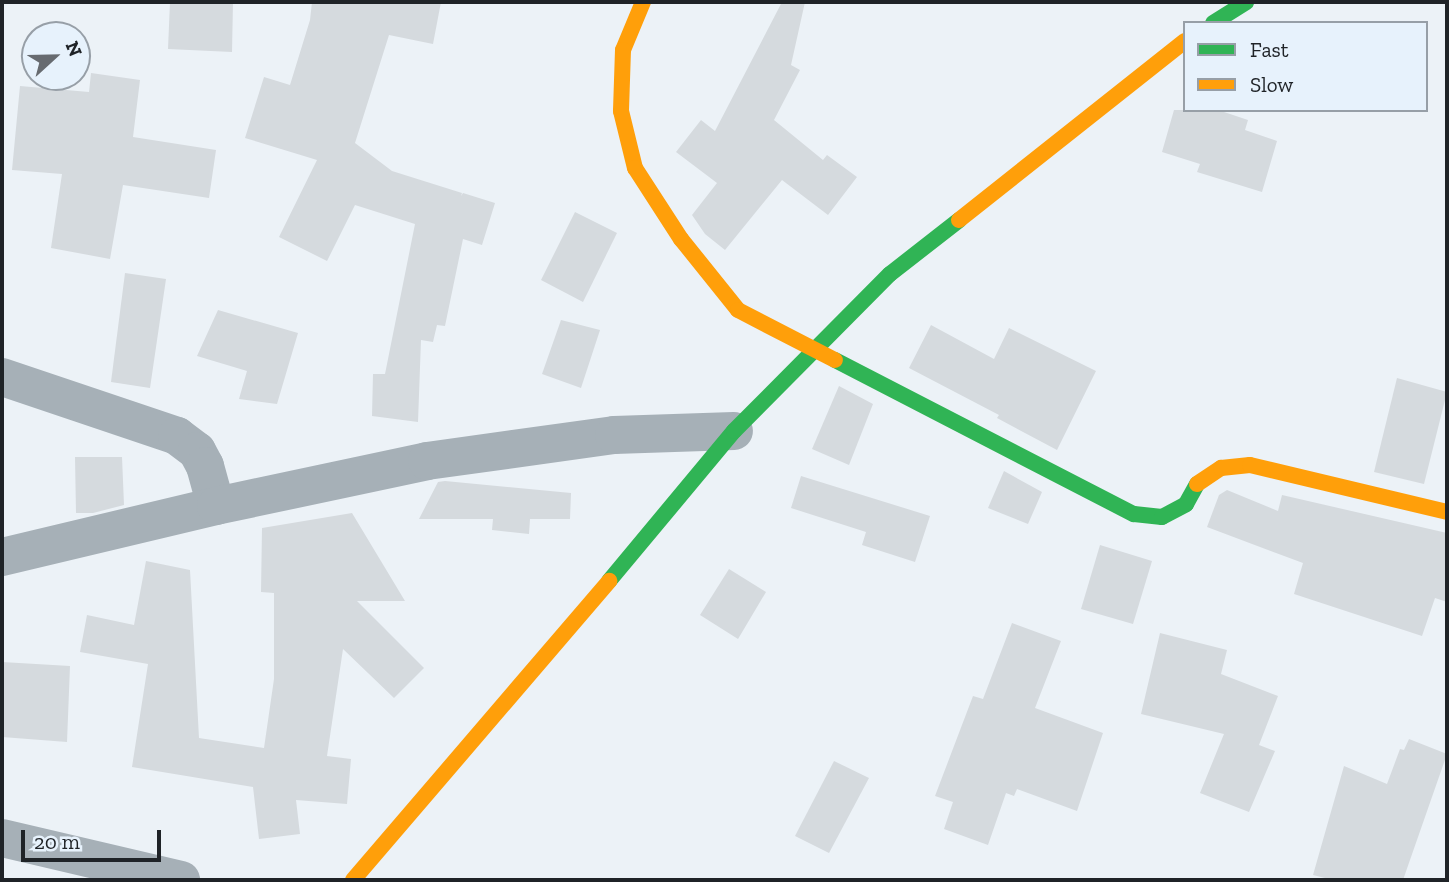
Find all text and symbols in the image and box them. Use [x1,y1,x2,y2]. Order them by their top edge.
north arrow [21,21,91,91]
legend [1183,21,1428,112]
text: Fast [1250,37,1289,62]
text: N [61,38,87,60]
text: Slow [1250,72,1293,97]
scale bar [24,816,164,860]
text: 20 m [34,829,80,854]

